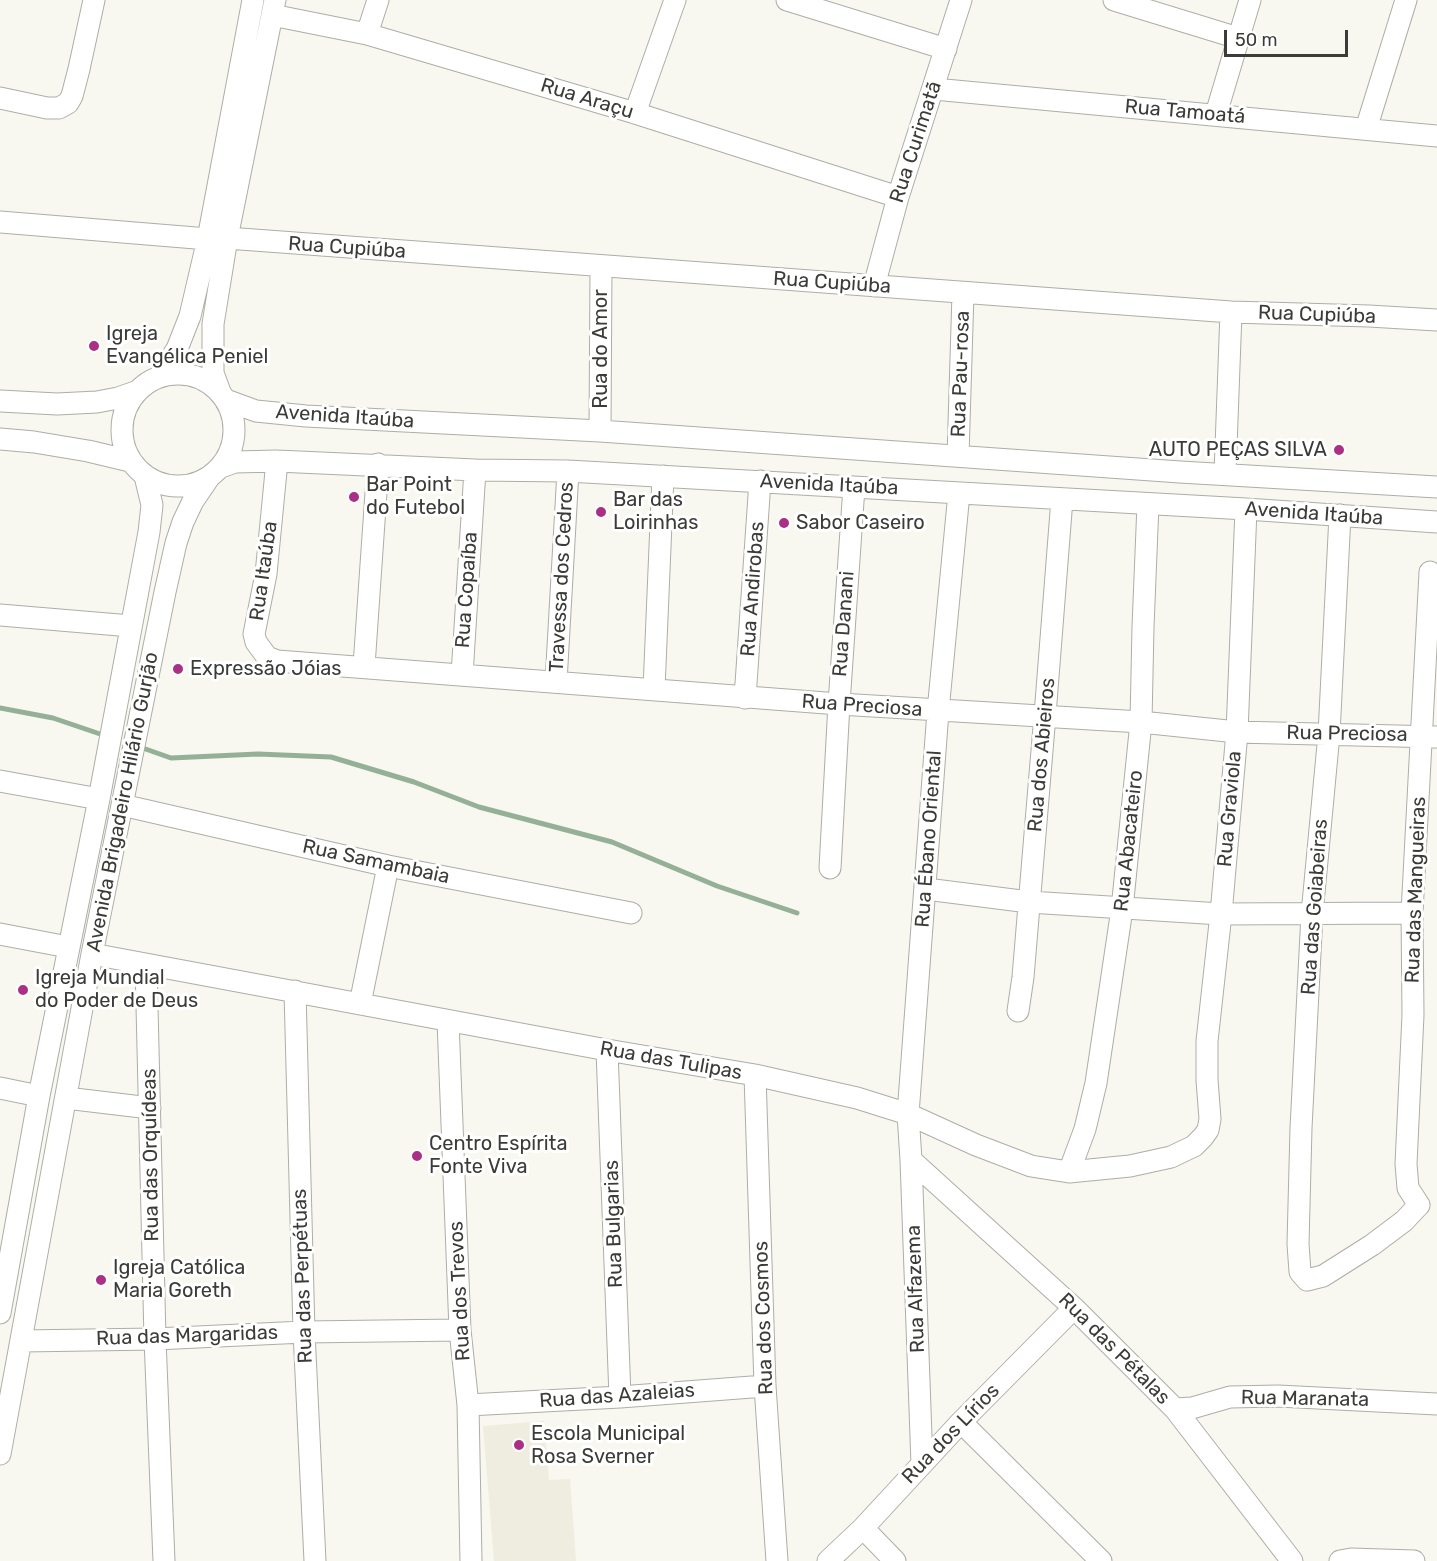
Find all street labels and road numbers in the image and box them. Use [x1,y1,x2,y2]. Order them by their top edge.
street label: Rua Araçu [538,73,636,125]
street label: Rua Curimatã [885,78,947,206]
street label: Rua Tamoatá [1124,95,1246,129]
street label: Rua Cupiúba [287,232,407,264]
street label: Rua Cupiúba [772,267,892,299]
street label: Rua do Amor [589,289,613,409]
street label: Rua Cupiúba [1258,301,1376,329]
street label: Rua Pau-rosa [947,310,975,438]
street label: Avenida Itaúba [275,400,415,434]
street label: Avenida Itaúba [759,469,899,501]
street label: Travessa dos Cedros [545,481,579,673]
street label: Avenida Itaúba [1244,497,1384,531]
street label: Rua Itaúba [245,520,283,622]
street label: Rua Andirobas [736,521,770,657]
street label: Rua Copaíba [451,531,483,649]
street label: Rua Danani [828,570,860,678]
street label: Avenida Brigadeiro Hilário Gurjão [82,650,164,954]
street label: Rua dos Abieiros [1023,677,1061,833]
street label: Rua Preciosa [801,690,923,722]
street label: Rua Preciosa [1286,721,1408,747]
street label: Rua Ébano Oriental [911,750,947,928]
street label: Rua Graviola [1213,750,1247,868]
street label: Rua Abacateiro [1110,769,1148,913]
street label: Rua das Mangueiras [1401,796,1431,984]
street label: Rua das Goiabeiras [1297,818,1333,996]
street label: Rua Samambaia [300,835,452,889]
street label: Rua das Tulipas [598,1037,744,1085]
street label: Rua das Orquídeas [137,1068,165,1242]
street label: Rua Bulgarias [600,1160,628,1288]
street label: Rua das Perpétuas [288,1188,318,1364]
street label: Rua dos Trevos [444,1220,476,1362]
street label: Rua Alfazema [902,1225,930,1353]
street label: Rua dos Cosmos [749,1241,779,1395]
street label: Rua das Pétalas [1053,1288,1175,1410]
street label: Rua das Margaridas [96,1321,278,1351]
street label: Rua das Azaleias [538,1379,696,1413]
street label: Rua dos Lírios [897,1379,1005,1489]
street label: Rua Maranata [1241,1386,1369,1412]

